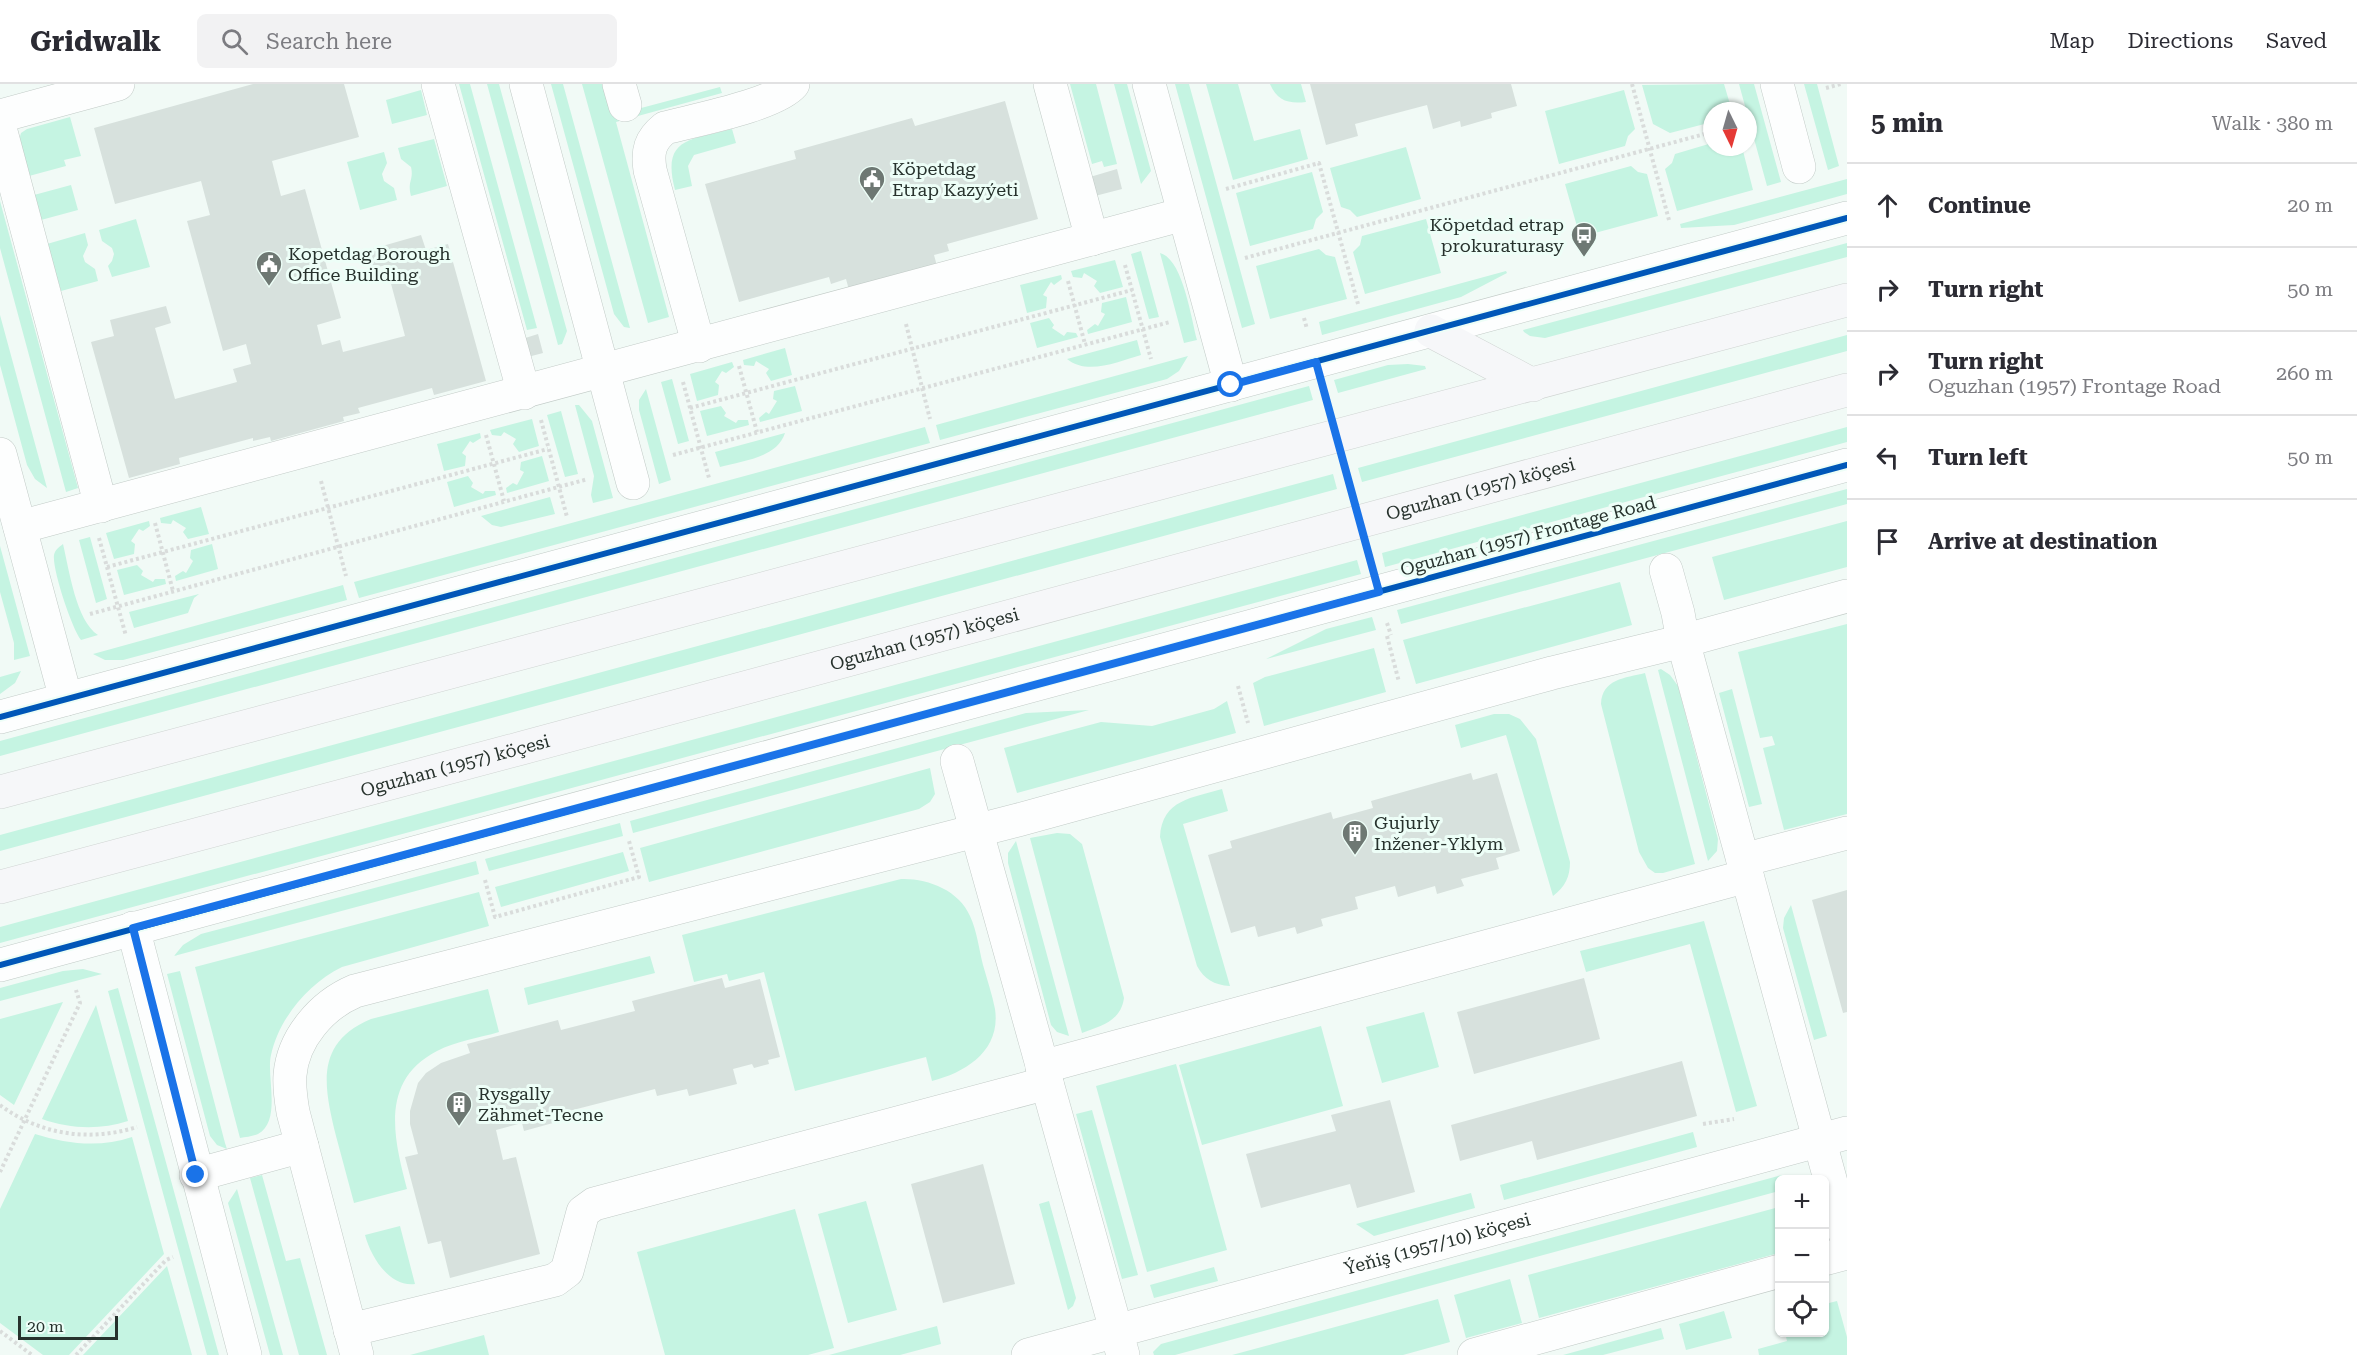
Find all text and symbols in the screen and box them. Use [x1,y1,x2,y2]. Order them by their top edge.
search box [197,14,617,68]
text: Gridwalk [30,25,161,58]
icon: search [218,25,251,58]
text: Search here [266,29,392,54]
text: Map [2050,29,2094,53]
text: Directions [2127,29,2233,53]
text: Saved [2266,29,2327,53]
north arrow [1703,102,1757,156]
text: 5 min [1871,108,1943,138]
text: Walk · 380 m [2212,111,2333,135]
place label: Köpetdag Etrap Kazyýeti [892,158,1019,200]
public building icon: Köpetdag Etrap Kazyýeti [857,164,887,202]
icon: ahead [1871,189,1904,222]
text: Continue [1928,193,2031,218]
text: 20 m [2287,193,2333,217]
place label: Köpetdad etrap prokuraturasy [1429,214,1564,256]
bus stop icon: Köpetdad etrap prokuraturasy [1569,220,1599,258]
place label: Kopetdag Borough Office Building [288,243,451,285]
public building icon: Kopetdag Borough Office Building [254,249,284,287]
icon: right [1871,273,1904,306]
text: Turn right [1928,277,2043,302]
text: 50 m [2287,277,2333,301]
text: Turn right [1928,349,2043,374]
icon: right [1871,357,1904,390]
text: 260 m [2276,361,2333,385]
route start [1217,371,1243,397]
text: Oguzhan (1957) Frontage Road [1928,374,2221,398]
icon: left [1871,441,1904,474]
text: Turn left [1928,445,2028,470]
text: 50 m [2287,445,2333,469]
street label: Oguzhan (1957) köçesi [1384,453,1577,524]
street label: Oguzhan (1957) Frontage Road [1398,491,1658,580]
icon: arrive [1871,525,1904,558]
text: Arrive at destination [1928,529,2157,554]
street label: Oguzhan (1957) köçesi [828,603,1021,674]
street label: Oguzhan (1957) köçesi [358,730,552,801]
place label: Gujurly Inžener-Yklym [1374,812,1503,854]
building icon: Gujurly Inžener-Yklym [1340,818,1370,856]
place label: Rysgally Zähmet-Tecne [478,1083,604,1125]
building icon: Rysgally Zähmet-Tecne [444,1089,474,1127]
route end [182,1161,208,1187]
map controls [1775,1175,1829,1337]
button: + [1775,1175,1829,1229]
street label: Ýeňiş (1957/10) köçesi [1342,1208,1533,1279]
button: − [1775,1229,1829,1283]
button: locate [1775,1283,1829,1337]
scale bar [18,1313,118,1340]
text: 20 m [27,1317,64,1336]

